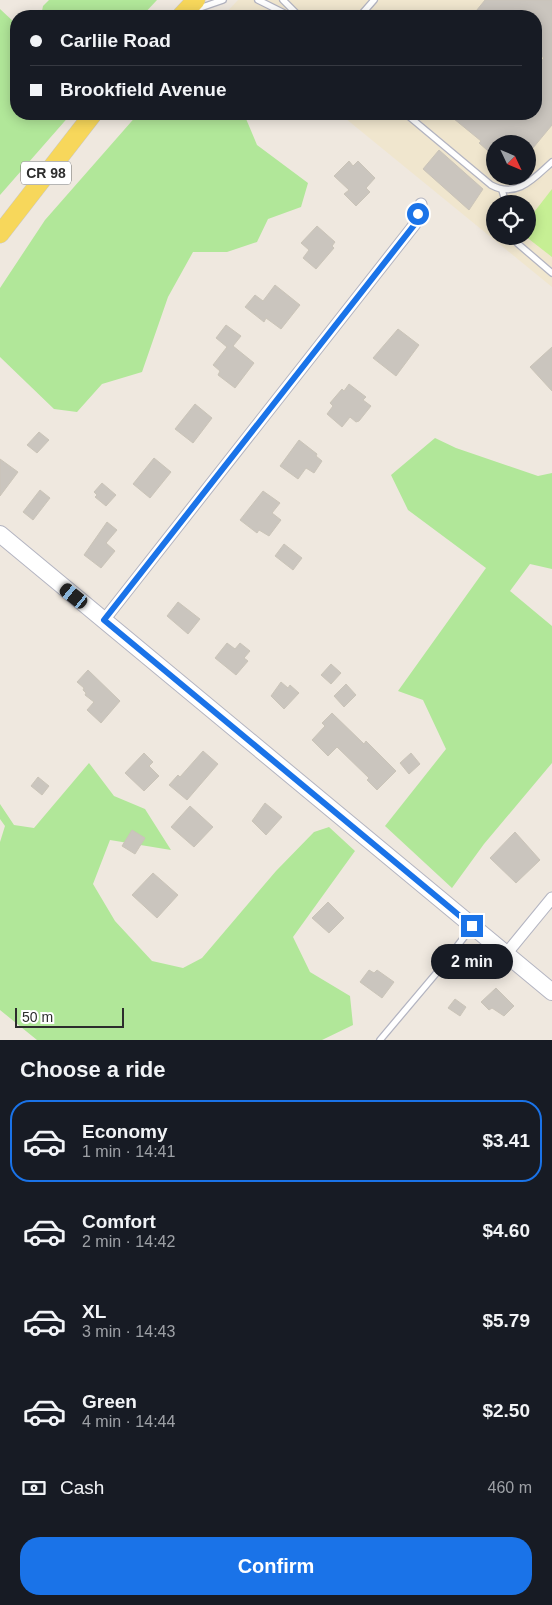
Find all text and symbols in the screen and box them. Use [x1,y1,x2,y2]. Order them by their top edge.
text: Carlile Road [60,30,171,51]
text: Brookfield Avenue [60,79,226,100]
north arrow [486,135,536,185]
map controls [486,135,536,245]
road number: CR 98 [21,162,71,184]
button: locate [486,195,536,245]
route start [407,203,429,225]
car [57,581,90,611]
route end [461,915,483,937]
callout: 2 min [431,944,513,978]
text: 2 min [451,953,493,970]
scale bar [15,1005,124,1028]
text: 50 m [22,1009,53,1025]
text: Choose a ride [20,1057,165,1082]
icon: car [22,1119,67,1164]
text: Economy [82,1121,168,1142]
text: $3.41 [482,1130,530,1151]
text: 1 min · 14:41 [82,1143,175,1160]
icon: car [22,1209,67,1254]
text: Comfort [82,1211,156,1232]
text: $4.60 [482,1220,530,1241]
text: 2 min · 14:42 [82,1233,175,1250]
icon: car [22,1299,67,1344]
text: XL [82,1301,106,1322]
text: $5.79 [482,1310,530,1331]
text: 3 min · 14:43 [82,1323,175,1340]
icon: car [22,1389,67,1434]
text: Green [82,1391,137,1412]
text: $2.50 [482,1400,530,1421]
text: 4 min · 14:44 [82,1413,175,1430]
icon: cash [20,1474,48,1502]
text: Cash [60,1477,104,1498]
text: 460 m [488,1479,532,1496]
button: Confirm [20,1537,532,1595]

